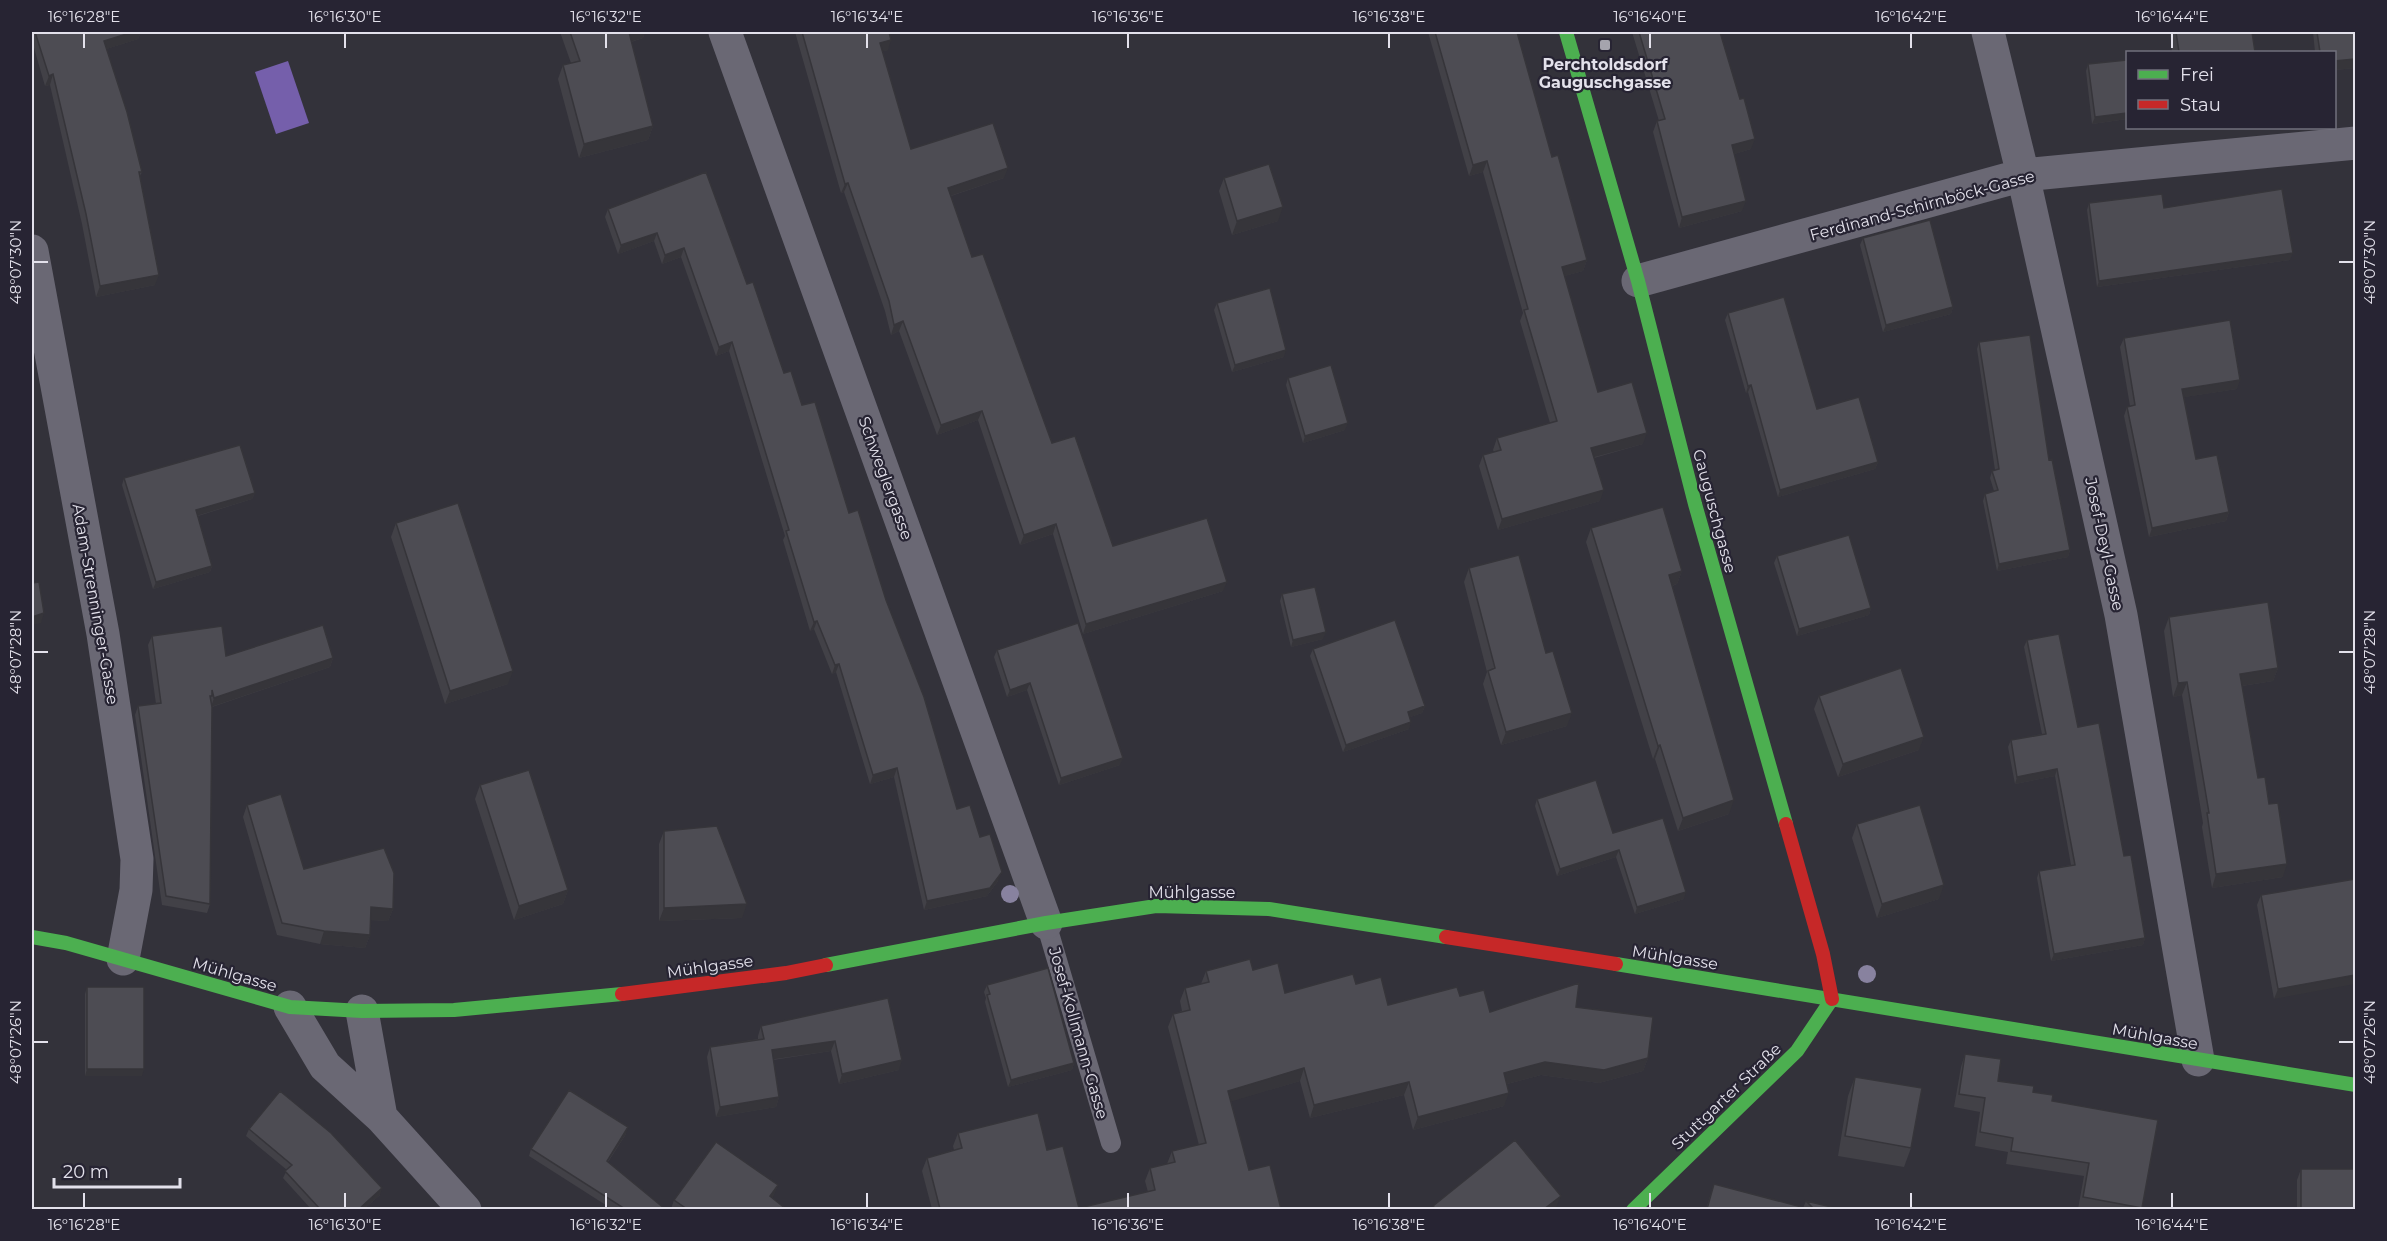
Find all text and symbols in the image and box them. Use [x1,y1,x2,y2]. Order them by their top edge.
text: 16°16'28"E [48,7,120,26]
text: 16°16'30"E [308,7,382,26]
text: 16°16'32"E [570,7,642,26]
text: 16°16'34"E [831,7,903,26]
text: 16°16'36"E [1092,7,1164,26]
text: 16°16'38"E [1353,7,1425,26]
text: 16°16'40"E [1613,7,1687,26]
text: 16°16'42"E [1875,7,1947,26]
text: 16°16'44"E [2135,7,2209,26]
marker: Perchtoldsdorf Gauguschgasse [1598,38,1612,52]
legend [2126,51,2336,129]
place label: Perchtoldsdorf Gauguschgasse [1539,55,1671,92]
text: Frei [2180,64,2214,86]
text: Stau [2180,94,2221,116]
street label: Ferdinand-Schirnböck-Gasse [1808,166,2037,245]
text: 48°07'30"N [6,220,25,304]
text: 48°07'30"N [2360,220,2379,304]
street label: Schweglergasse [854,414,917,542]
street label: Gauguschgasse [1689,447,1740,575]
street label: Josef-Deyl-Gasse [2081,475,2128,613]
street label: Adam-Strenninger-Gasse [68,502,123,706]
text: 48°07'28"N [6,610,25,694]
text: 48°07'28"N [2360,610,2379,694]
street label: Mühlgasse [1149,883,1235,902]
street label: Mühlgasse [1631,941,1719,974]
street label: Josef-Kollmann-Gasse [1045,944,1112,1121]
street label: Mühlgasse [666,951,754,982]
street label: Mühlgasse [191,953,279,996]
text: 48°07'26"N [6,1000,25,1084]
text: 48°07'26"N [2360,1000,2379,1084]
street label: Mühlgasse [2111,1020,2199,1053]
street label: Stuttgarter Straße [1668,1039,1785,1154]
scale bar [54,1151,180,1189]
text: 20 m [63,1161,109,1183]
text: 16°16'28"E [48,1215,120,1234]
text: 16°16'30"E [308,1215,382,1234]
text: 16°16'32"E [570,1215,642,1234]
text: 16°16'34"E [831,1215,903,1234]
text: 16°16'36"E [1092,1215,1164,1234]
text: 16°16'38"E [1353,1215,1425,1234]
text: 16°16'40"E [1613,1215,1687,1234]
text: 16°16'42"E [1875,1215,1947,1234]
text: 16°16'44"E [2135,1215,2209,1234]

